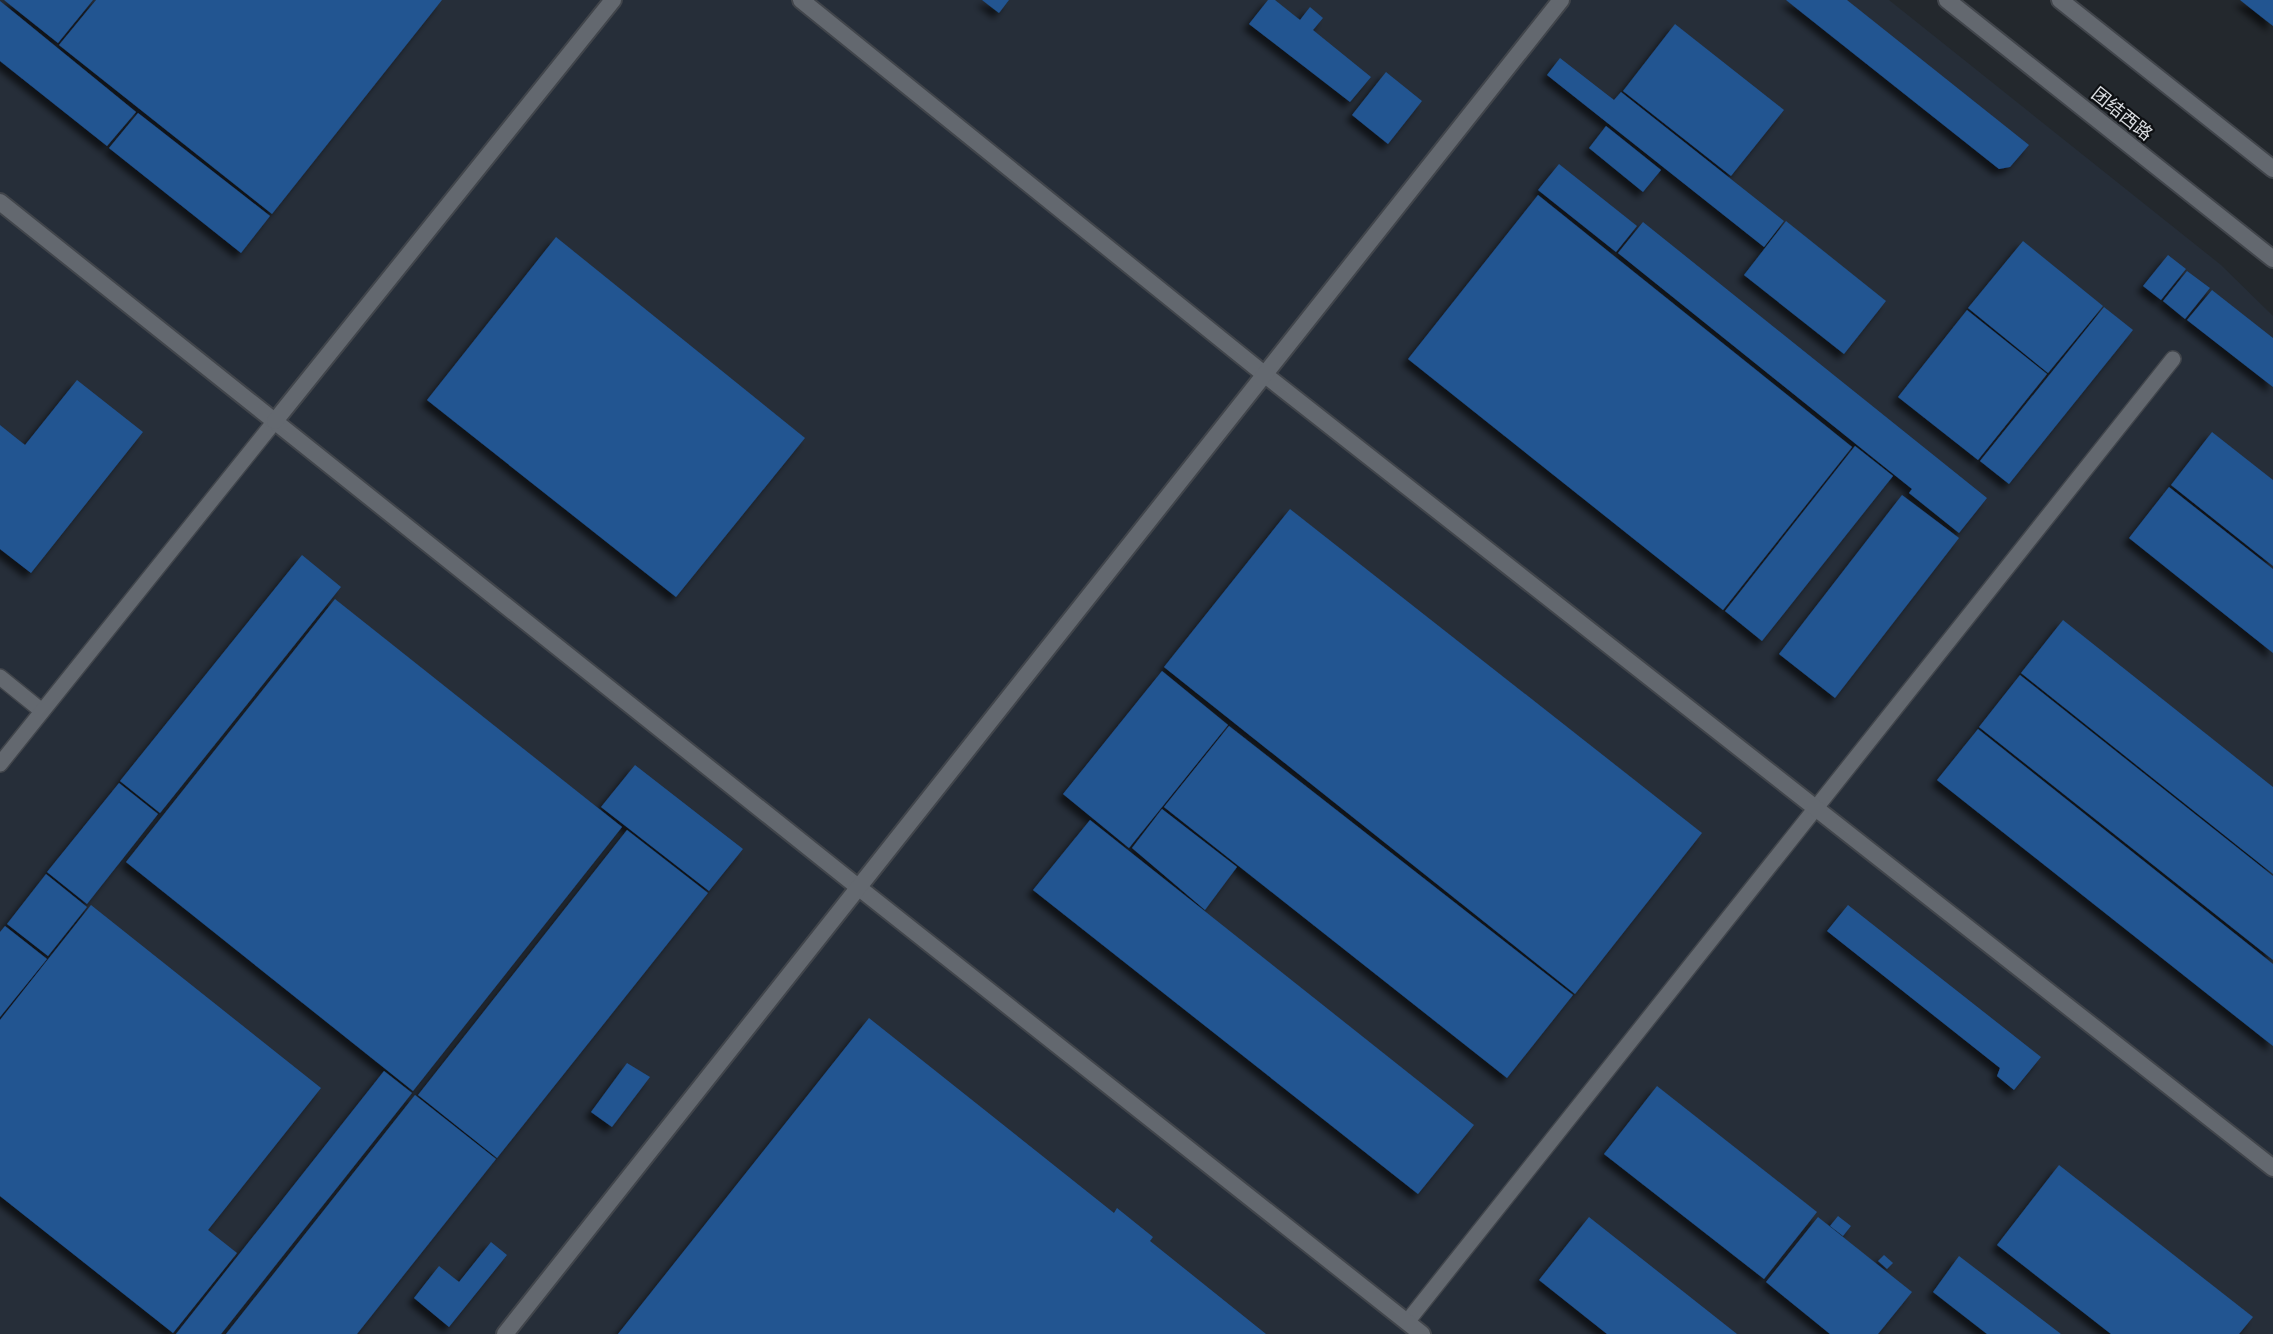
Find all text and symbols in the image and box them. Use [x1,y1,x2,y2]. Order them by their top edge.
street label: 团结西路 [2088,83,2157,144]

